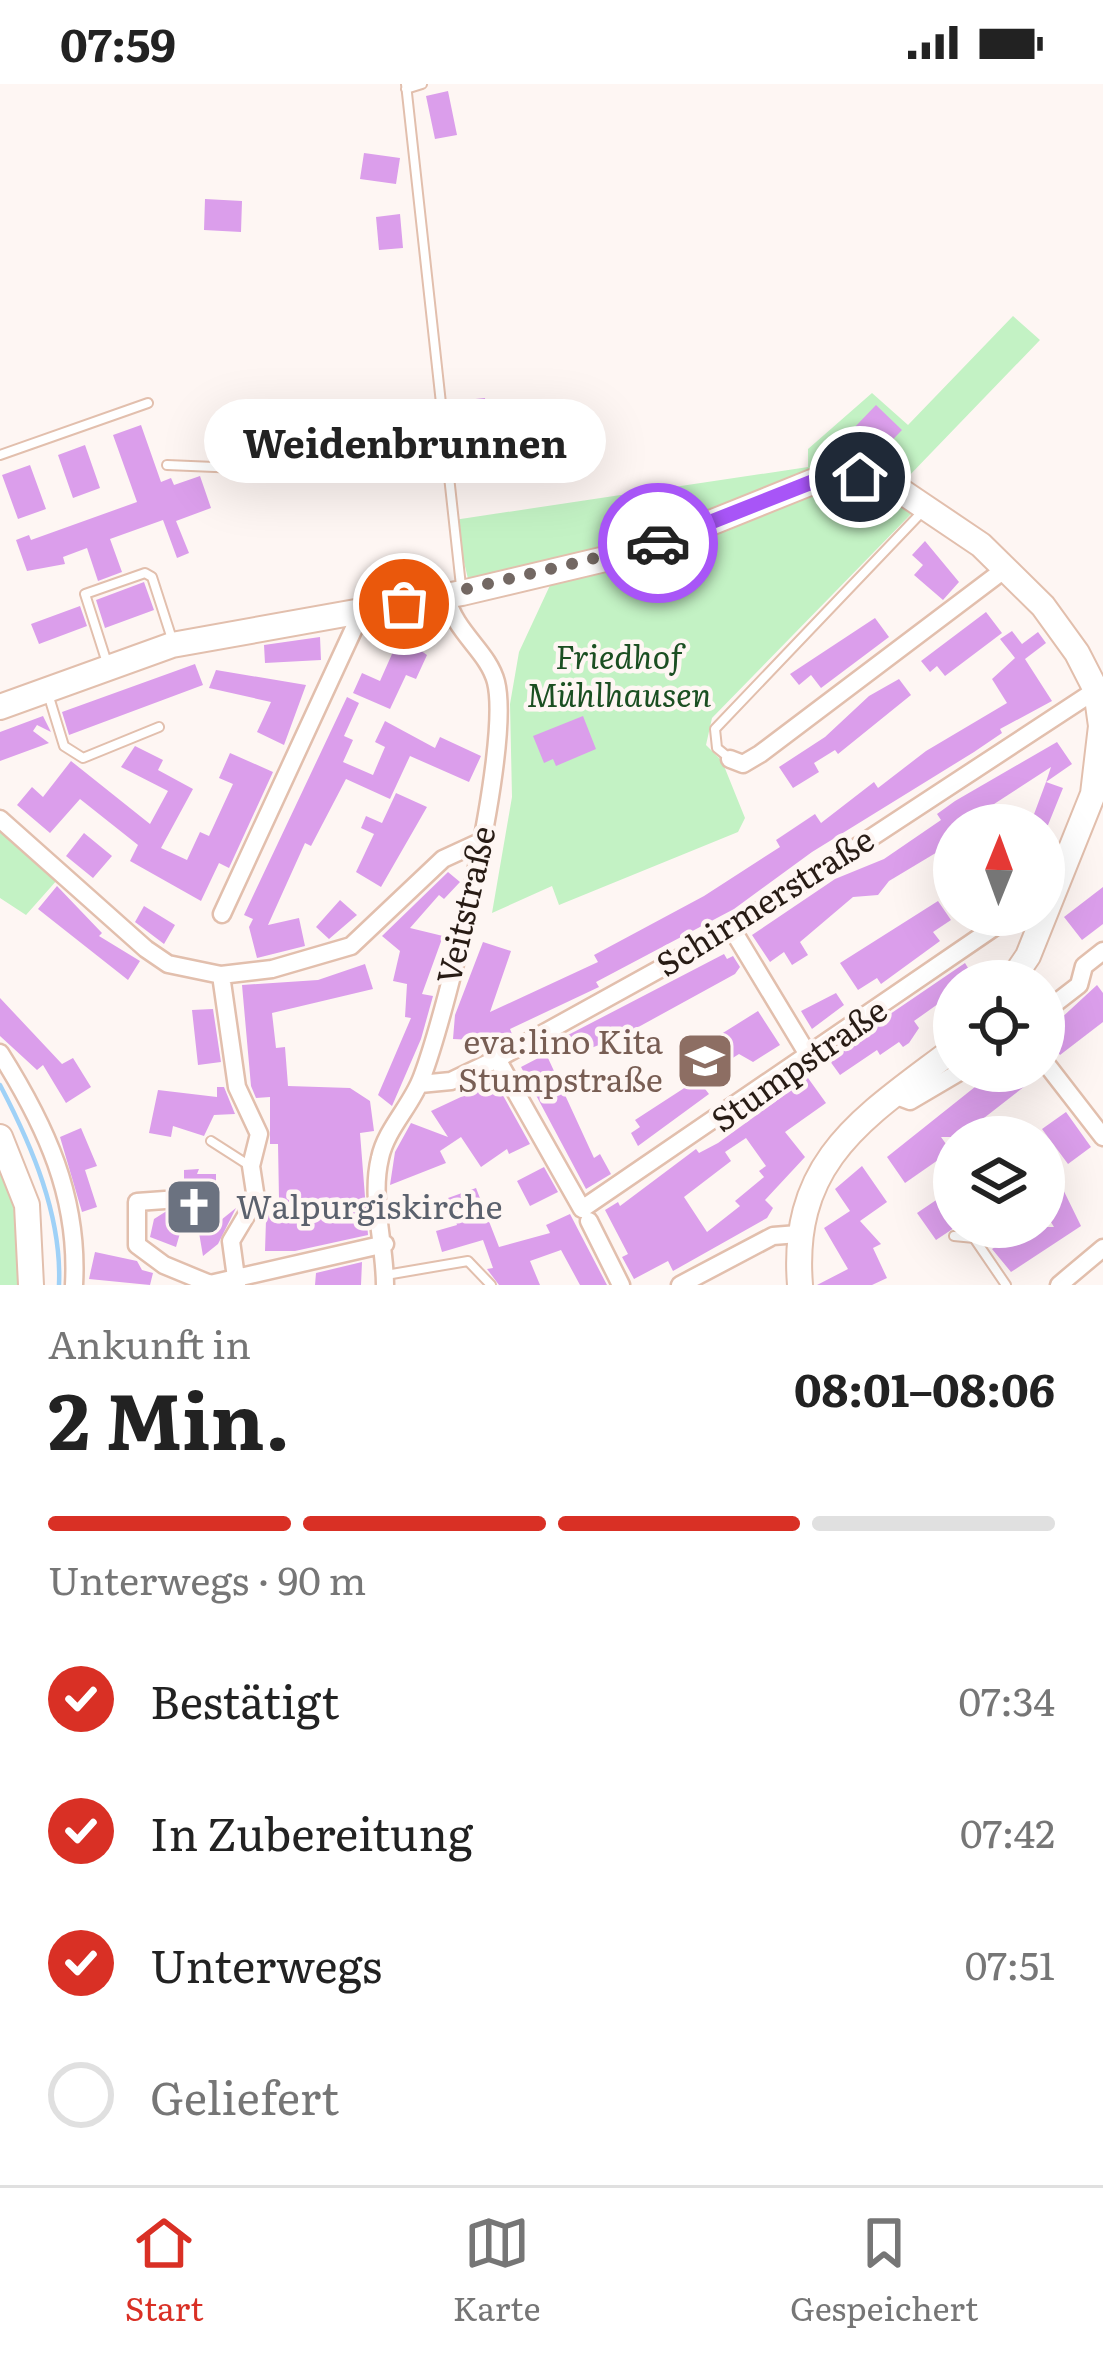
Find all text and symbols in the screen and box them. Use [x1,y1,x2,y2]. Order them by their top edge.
text: 07:59 [60,9,176,76]
callout: Weidenbrunnen [203,400,605,484]
text: Weidenbrunnen [243,412,567,470]
pin [809,426,911,528]
icon: home [827,444,893,510]
courier [598,483,718,603]
icon: car [625,510,691,576]
pin [353,553,455,655]
icon: bag [371,571,437,637]
park label: Friedhof Mühlhausen [527,630,712,717]
north arrow [933,804,1065,936]
map controls [933,804,1065,1248]
street label: Schirmerstraße [645,813,882,987]
street label: Veitstraße [422,820,506,988]
button: locate [933,960,1065,1092]
street label: Stumpstraße [700,984,896,1142]
place label: eva:lino Kita Stumpstraße [458,1015,663,1102]
school or university icon: eva:lino Kita Stumpstraße [674,1030,736,1092]
button: layers [933,1116,1065,1248]
church icon: Walpurgiskirche [163,1176,225,1238]
place label: Walpurgiskirche [236,1180,503,1229]
text: Ankunft in [48,1313,251,1371]
text: 08:01–08:06 [794,1354,1055,1421]
text: 2 Min. [48,1358,290,1474]
text: Unterwegs · 90 m [48,1549,366,1607]
icon: check [48,1666,114,1732]
text: Bestätigt [150,1666,339,1733]
text: 07:34 [958,1670,1055,1728]
icon: check [48,1798,114,1864]
text: In Zubereitung [150,1798,473,1865]
text: 07:42 [960,1802,1055,1860]
icon: check [48,1930,114,1996]
text: Unterwegs [150,1930,382,1997]
text: 07:51 [965,1934,1055,1992]
text: Geliefert [150,2062,339,2129]
tab: Start [125,2210,203,2331]
tab: Karte [453,2210,541,2331]
tab: Gespeichert [790,2210,978,2331]

